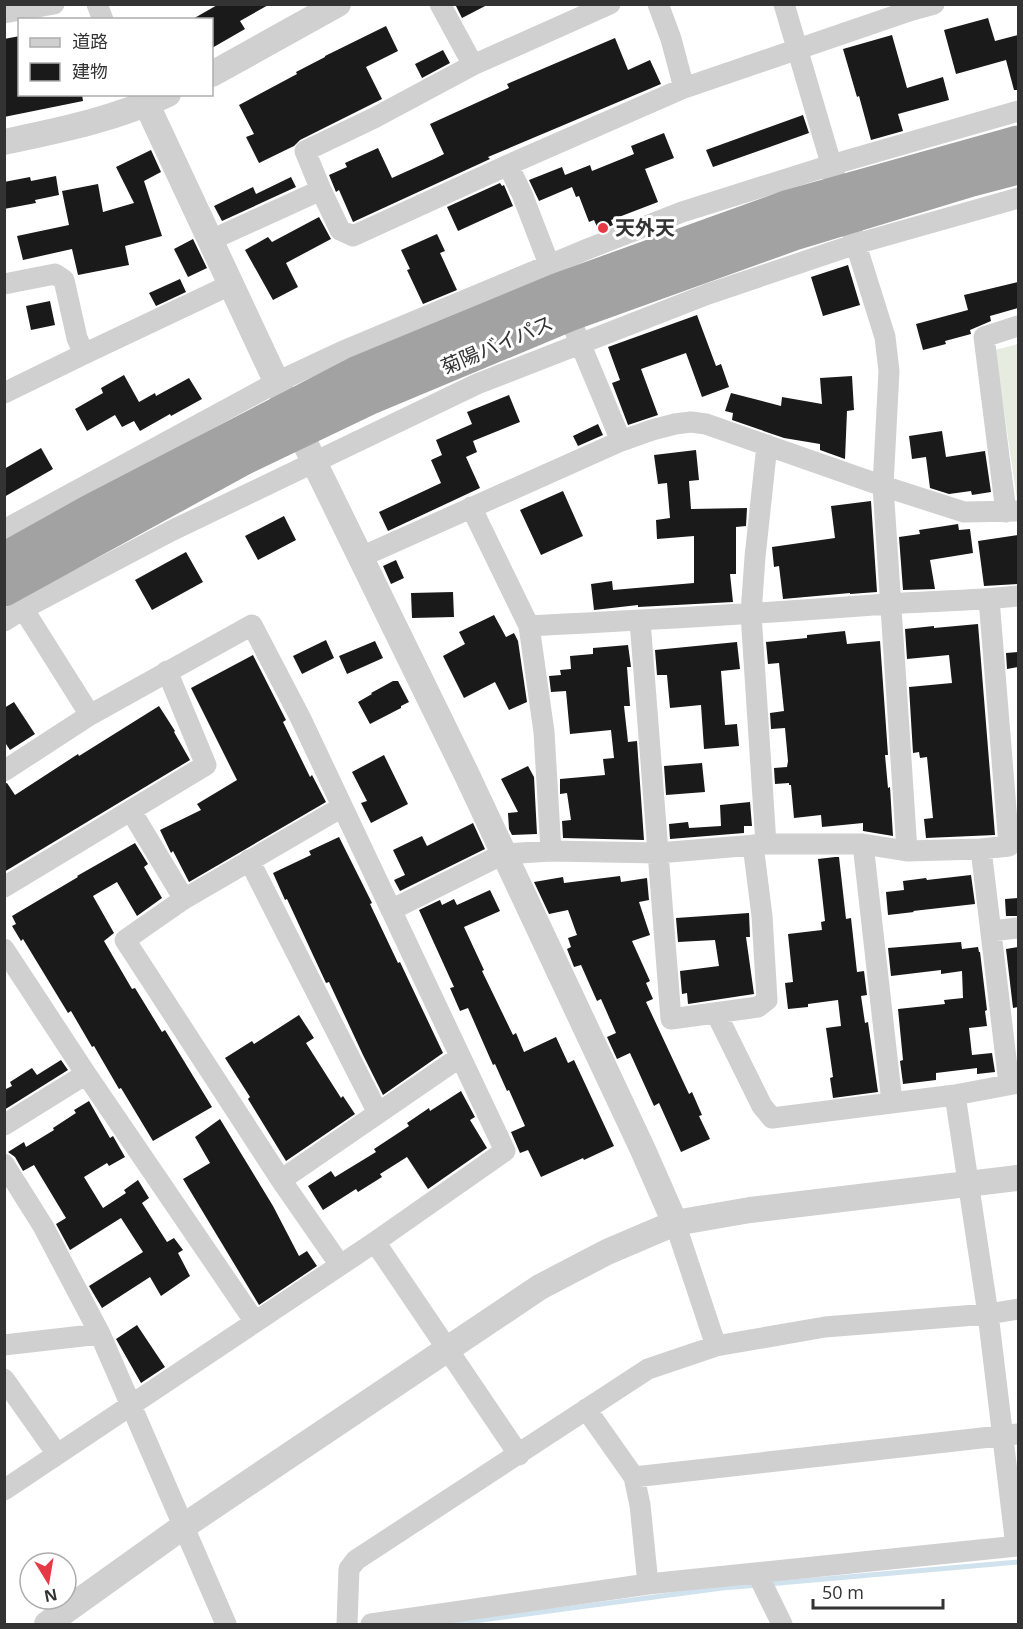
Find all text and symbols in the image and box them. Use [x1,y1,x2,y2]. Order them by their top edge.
legend [18,18,213,96]
text: 道路 [72,29,108,53]
text: 建物 [72,59,108,83]
place label: 天外天 [615,214,675,241]
marker: 天外天 [596,221,610,235]
street label: 菊陽バイパス [436,309,557,380]
north arrow [18,1551,78,1611]
scale bar [813,1572,944,1610]
text: 50 m [822,1580,864,1604]
text: N [42,1584,59,1608]

